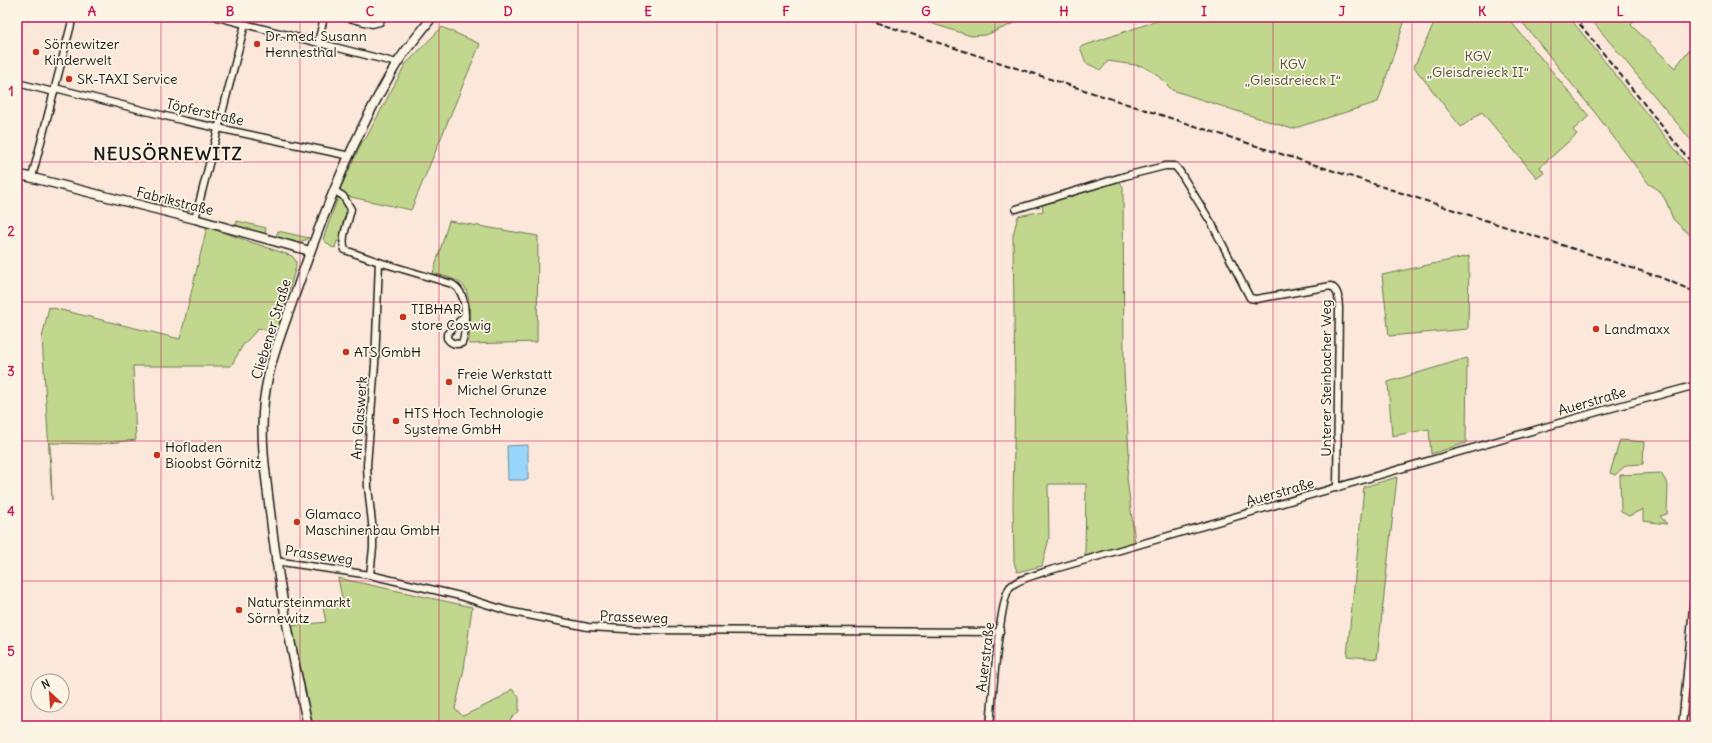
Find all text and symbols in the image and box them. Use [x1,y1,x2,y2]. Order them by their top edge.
text: A [88,3,97,20]
text: B [226,3,235,20]
text: C [366,3,375,20]
text: D [503,3,513,20]
text: E [644,3,652,20]
text: F [782,3,790,20]
text: G [921,3,931,20]
text: H [1059,3,1069,20]
text: I [1201,3,1207,20]
text: J [1339,3,1346,20]
text: K [1478,3,1487,20]
text: L [1616,3,1624,20]
place label: Dr. med. Susann Hennesthal [265,27,367,61]
place label: Sörnewitzer Kinderwelt [44,35,120,69]
marker: Dr. med. Susann Hennesthal [252,39,262,49]
marker: Sörnewitzer Kinderwelt [31,47,41,57]
park label: KGV „Gleisdreieck II“ [1427,47,1529,81]
park label: KGV „Gleisdreieck I“ [1245,55,1341,89]
place label: SK-TAXI Service [77,70,178,88]
marker: SK-TAXI Service [64,74,74,84]
text: 1 [8,83,14,100]
street label: Töpferstraße [164,94,246,130]
district label: NEUSÖRNEWITZ [93,142,243,165]
street label: Fabrikstraße [135,183,215,219]
text: 2 [7,223,15,240]
street label: Cliebener Straße [247,277,295,381]
street label: Unterer Steinbacher Weg [1317,299,1335,457]
place label: TIBHAR store Coswig [411,300,491,334]
marker: TIBHAR store Coswig [398,312,408,322]
place label: Landmaxx [1604,320,1670,338]
marker: Landmaxx [1591,324,1601,334]
place label: ATS GmbH [354,343,421,361]
marker: ATS GmbH [341,347,351,357]
text: 3 [7,363,15,380]
place label: Freie Werkstatt Michel Grunze [457,365,553,399]
street label: Am Glaswerk [347,376,371,460]
marker: Freie Werkstatt Michel Grunze [444,377,454,387]
street label: Auerstraße [1556,383,1628,419]
place label: HTS Hoch Technologie Systeme GmbH [404,404,544,438]
marker: HTS Hoch Technologie Systeme GmbH [391,416,401,426]
place label: Hofladen Bioobst Görnitz [165,438,262,472]
marker: Hofladen Bioobst Görnitz [152,450,162,460]
street label: Auerstraße [1244,474,1316,510]
text: 4 [7,503,15,520]
place label: Glamaco Maschinenbau GmbH [305,505,440,539]
marker: Glamaco Maschinenbau GmbH [292,517,302,527]
street label: Prasseweg [284,541,354,569]
place label: Natursteinmarkt Sörnewitz [247,593,351,627]
marker: Natursteinmarkt Sörnewitz [234,605,244,615]
street label: Prasseweg [599,607,669,627]
street label: Auerstraße [972,621,998,693]
text: 5 [7,643,15,660]
north arrow [30,673,70,713]
text: N [39,676,52,692]

